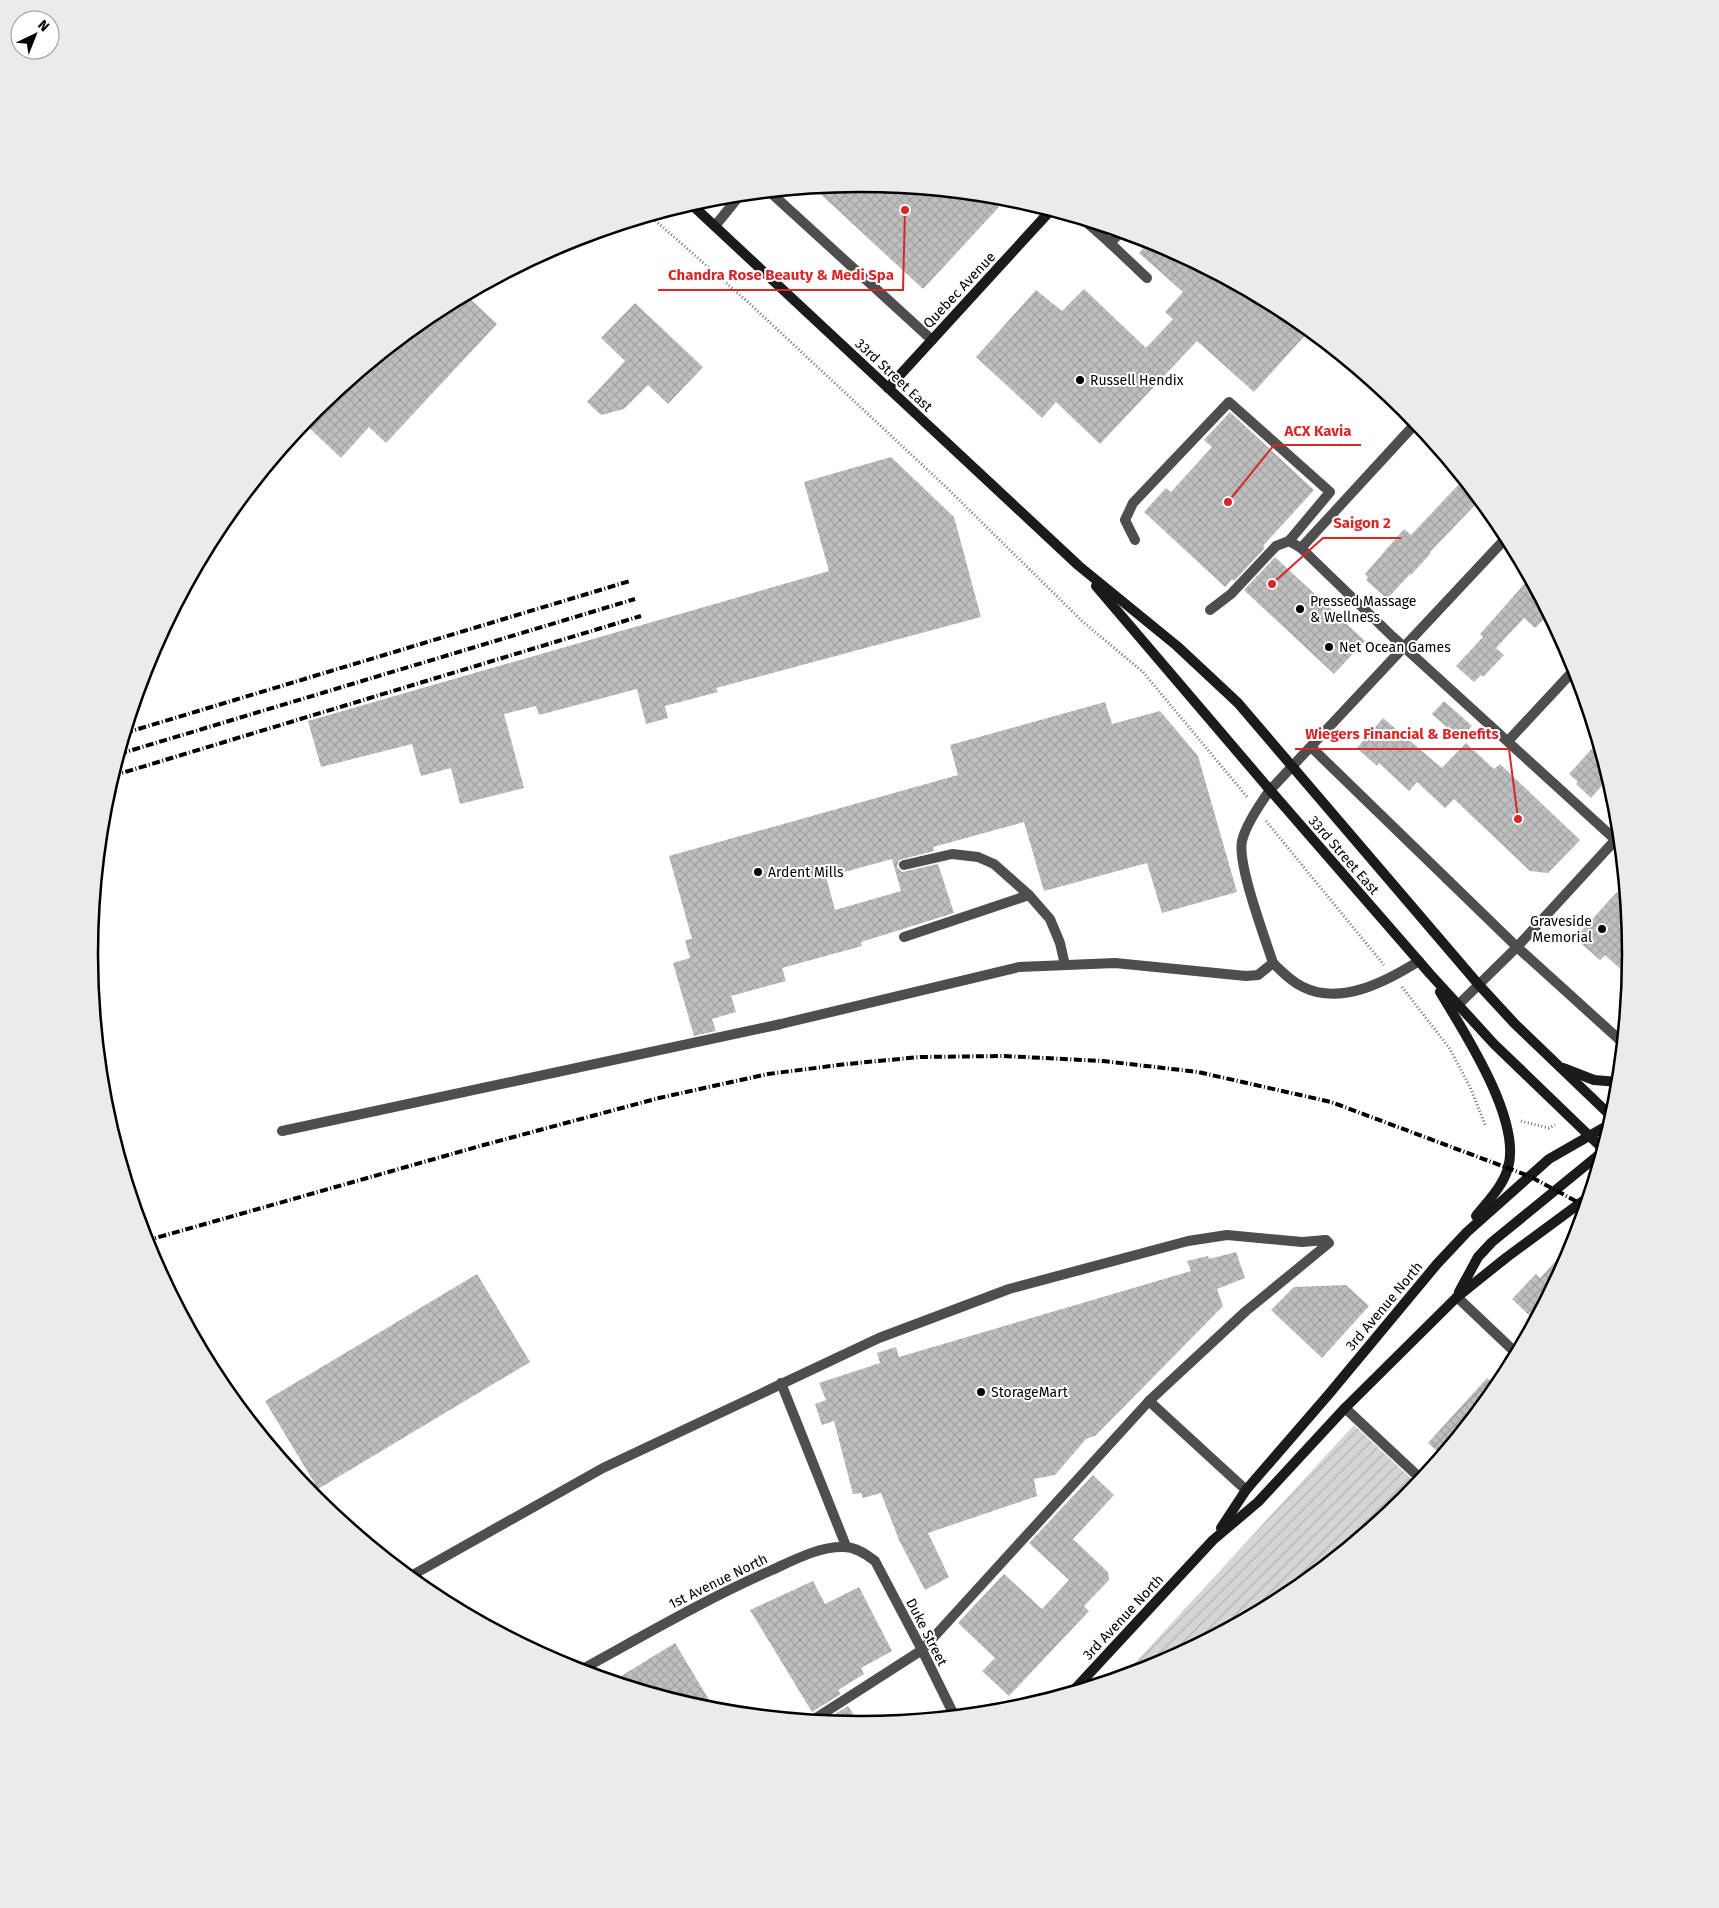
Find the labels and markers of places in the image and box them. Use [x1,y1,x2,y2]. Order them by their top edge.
callout: Chandra Rose Beauty & Medi Spa [658,260,903,290]
place label: Russell Hendix [1090,372,1184,389]
marker: Russell Hendix [1074,374,1086,386]
callout: ACX Kavia [1274,415,1361,445]
callout: Saigon 2 [1323,508,1401,538]
place label: Pressed Massage & Wellness [1310,593,1416,626]
marker: Pressed Massage & Wellness [1294,603,1306,615]
place label: Net Ocean Games [1339,639,1451,656]
marker: Net Ocean Games [1323,641,1335,653]
callout: Wiegers Financial & Benefits [1295,719,1509,749]
place label: Ardent Mills [768,864,844,881]
marker: Ardent Mills [752,866,764,878]
place label: Graveside Memorial [1530,913,1592,946]
marker: Graveside Memorial [1596,923,1608,935]
place label: StorageMart [991,1384,1069,1401]
marker: StorageMart [975,1386,987,1398]

